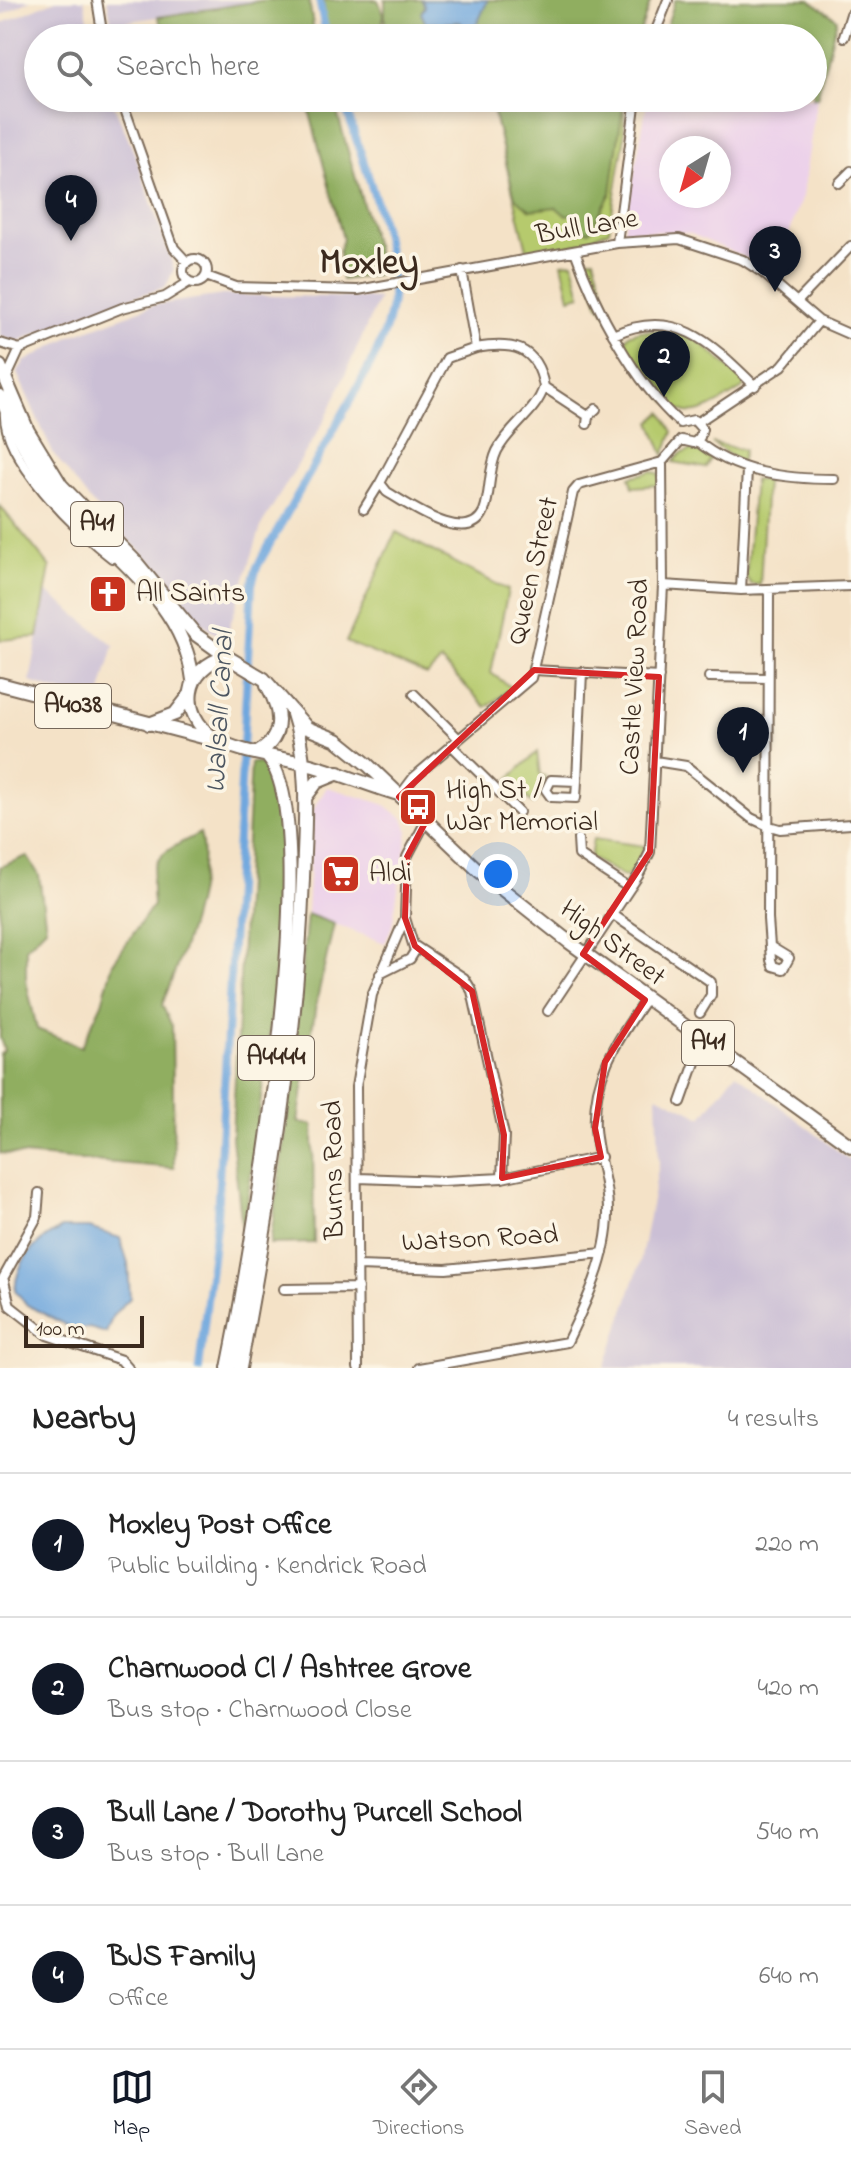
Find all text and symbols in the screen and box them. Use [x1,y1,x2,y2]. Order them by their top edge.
search box [24,24,827,112]
icon: search [52,46,96,90]
text: Search here [116,46,260,90]
north arrow [659,136,731,208]
pin: 4 [45,175,97,241]
street label: Bull Lane [532,199,642,257]
pin: 3 [749,226,801,292]
district label: Moxley [320,238,418,291]
pin: 2 [638,331,690,397]
street label: Queen Street [497,493,571,649]
road number: A41 [71,502,123,546]
church icon: All Saints [87,573,129,615]
place label: All Saints [136,574,245,615]
street label: Castle View Road [610,577,662,776]
water label: Walsall Canal [195,626,247,794]
road number: A4038 [35,684,111,728]
pin: 1 [717,707,769,773]
place label: High St / War Memorial [446,771,598,844]
bus stop icon: High St / War Memorial [397,786,439,828]
supermarket icon: Aldi [320,853,362,895]
place label: Aldi [369,854,412,895]
your location [478,854,518,894]
street label: High Street [550,890,674,998]
road number: A41 [682,1021,734,1065]
road number: A4444 [238,1036,314,1080]
street label: Burns Road [313,1100,357,1241]
street label: Watson Road [401,1215,560,1265]
scale bar [24,1312,144,1348]
text: 100 m [36,1314,85,1346]
text: Nearby [32,1395,136,1445]
text: 4 results [728,1401,819,1439]
text: Moxley Post Office [108,1504,331,1548]
text: 1 [54,1526,62,1564]
text: 220 m [755,1526,819,1564]
text: Public building · Kendrick Road [108,1548,427,1586]
text: Charnwood Cl / Ashtree Grove [108,1648,471,1692]
text: 2 [52,1670,64,1708]
text: 420 m [757,1670,819,1708]
text: Bus stop · Charnwood Close [108,1692,412,1730]
text: Bull Lane / Dorothy Purcell School [108,1792,522,1836]
text: 3 [53,1814,63,1852]
text: 540 m [756,1814,819,1852]
text: Bus stop · Bull Lane [108,1836,324,1874]
text: BJS Family [108,1936,256,1980]
text: 4 [53,1958,63,1996]
text: 640 m [759,1958,819,1996]
text: Office [108,1980,168,2018]
tab: Map [110,2065,154,2145]
tab: Directions [373,2065,465,2145]
tab: Saved [684,2065,741,2145]

